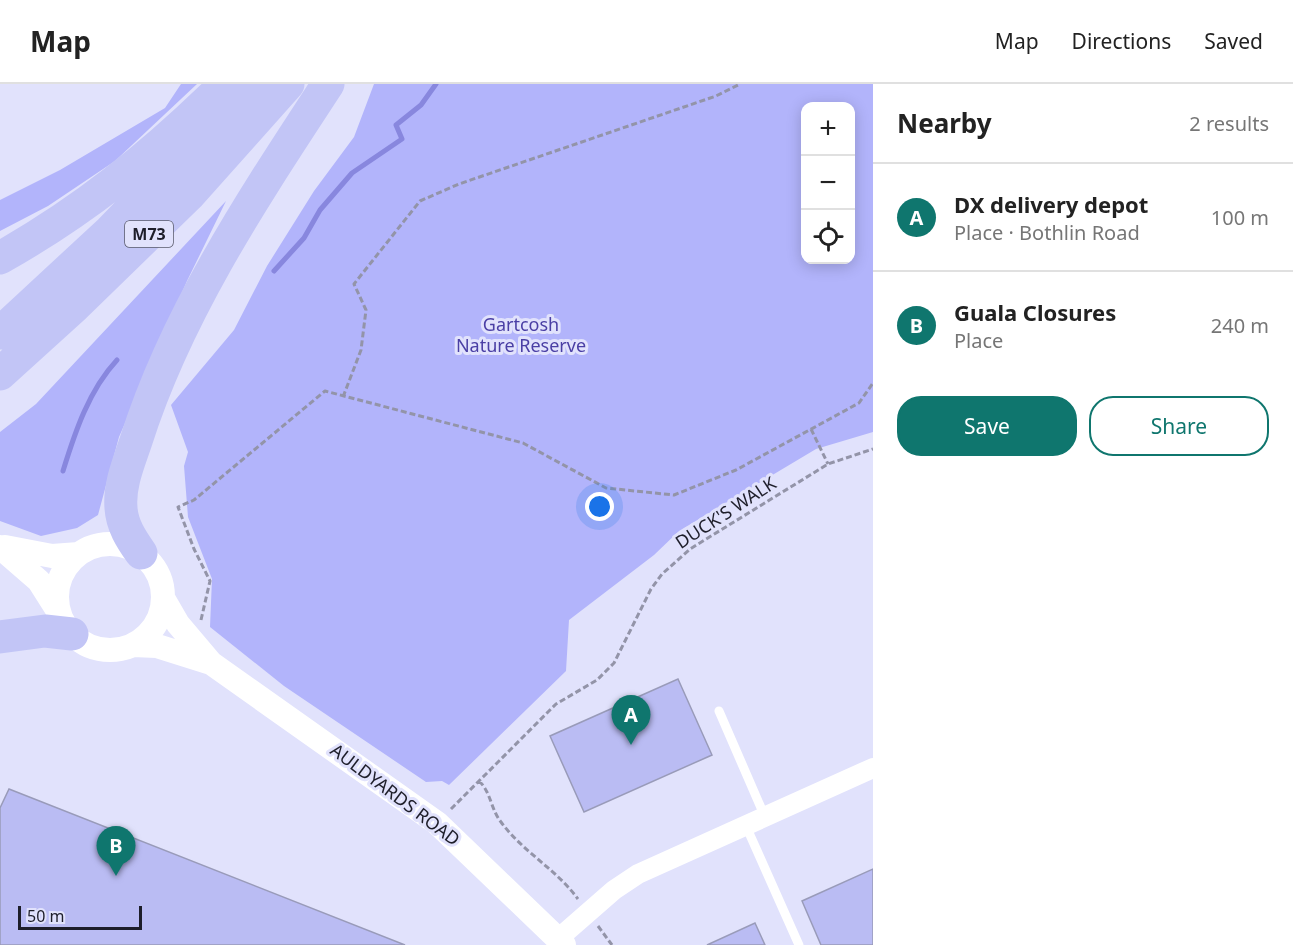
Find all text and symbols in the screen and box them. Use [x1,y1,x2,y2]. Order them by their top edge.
text: Map [30,22,91,60]
text: Map [995,27,1039,55]
text: Directions [1072,27,1171,55]
text: Saved [1204,27,1263,55]
map controls [801,102,855,264]
button: + [801,102,855,156]
text: Nearby [897,105,992,141]
text: 2 results [1189,110,1269,137]
button: − [801,156,855,210]
text: DX delivery depot [954,189,1148,219]
text: A [910,204,923,231]
text: 100 m [1211,204,1269,231]
button: locate [801,210,855,264]
text: Place · Bothlin Road [954,219,1140,246]
road number: M73 [125,221,173,247]
text: Guala Closures [954,297,1116,327]
park label: Gartcosh Nature Reserve [456,312,586,357]
text: B [910,312,923,339]
text: 240 m [1211,312,1269,339]
text: Place [954,327,1003,354]
button: Save [897,396,1077,456]
button: Share [1089,396,1269,456]
street label: DUCK'S WALK [670,470,781,554]
your location [585,492,614,521]
pin: A [612,696,650,745]
street label: AULDYARDS ROAD [326,738,465,851]
pin: B [96,826,136,876]
scale bar [18,903,142,930]
text: 50 m [27,905,64,927]

